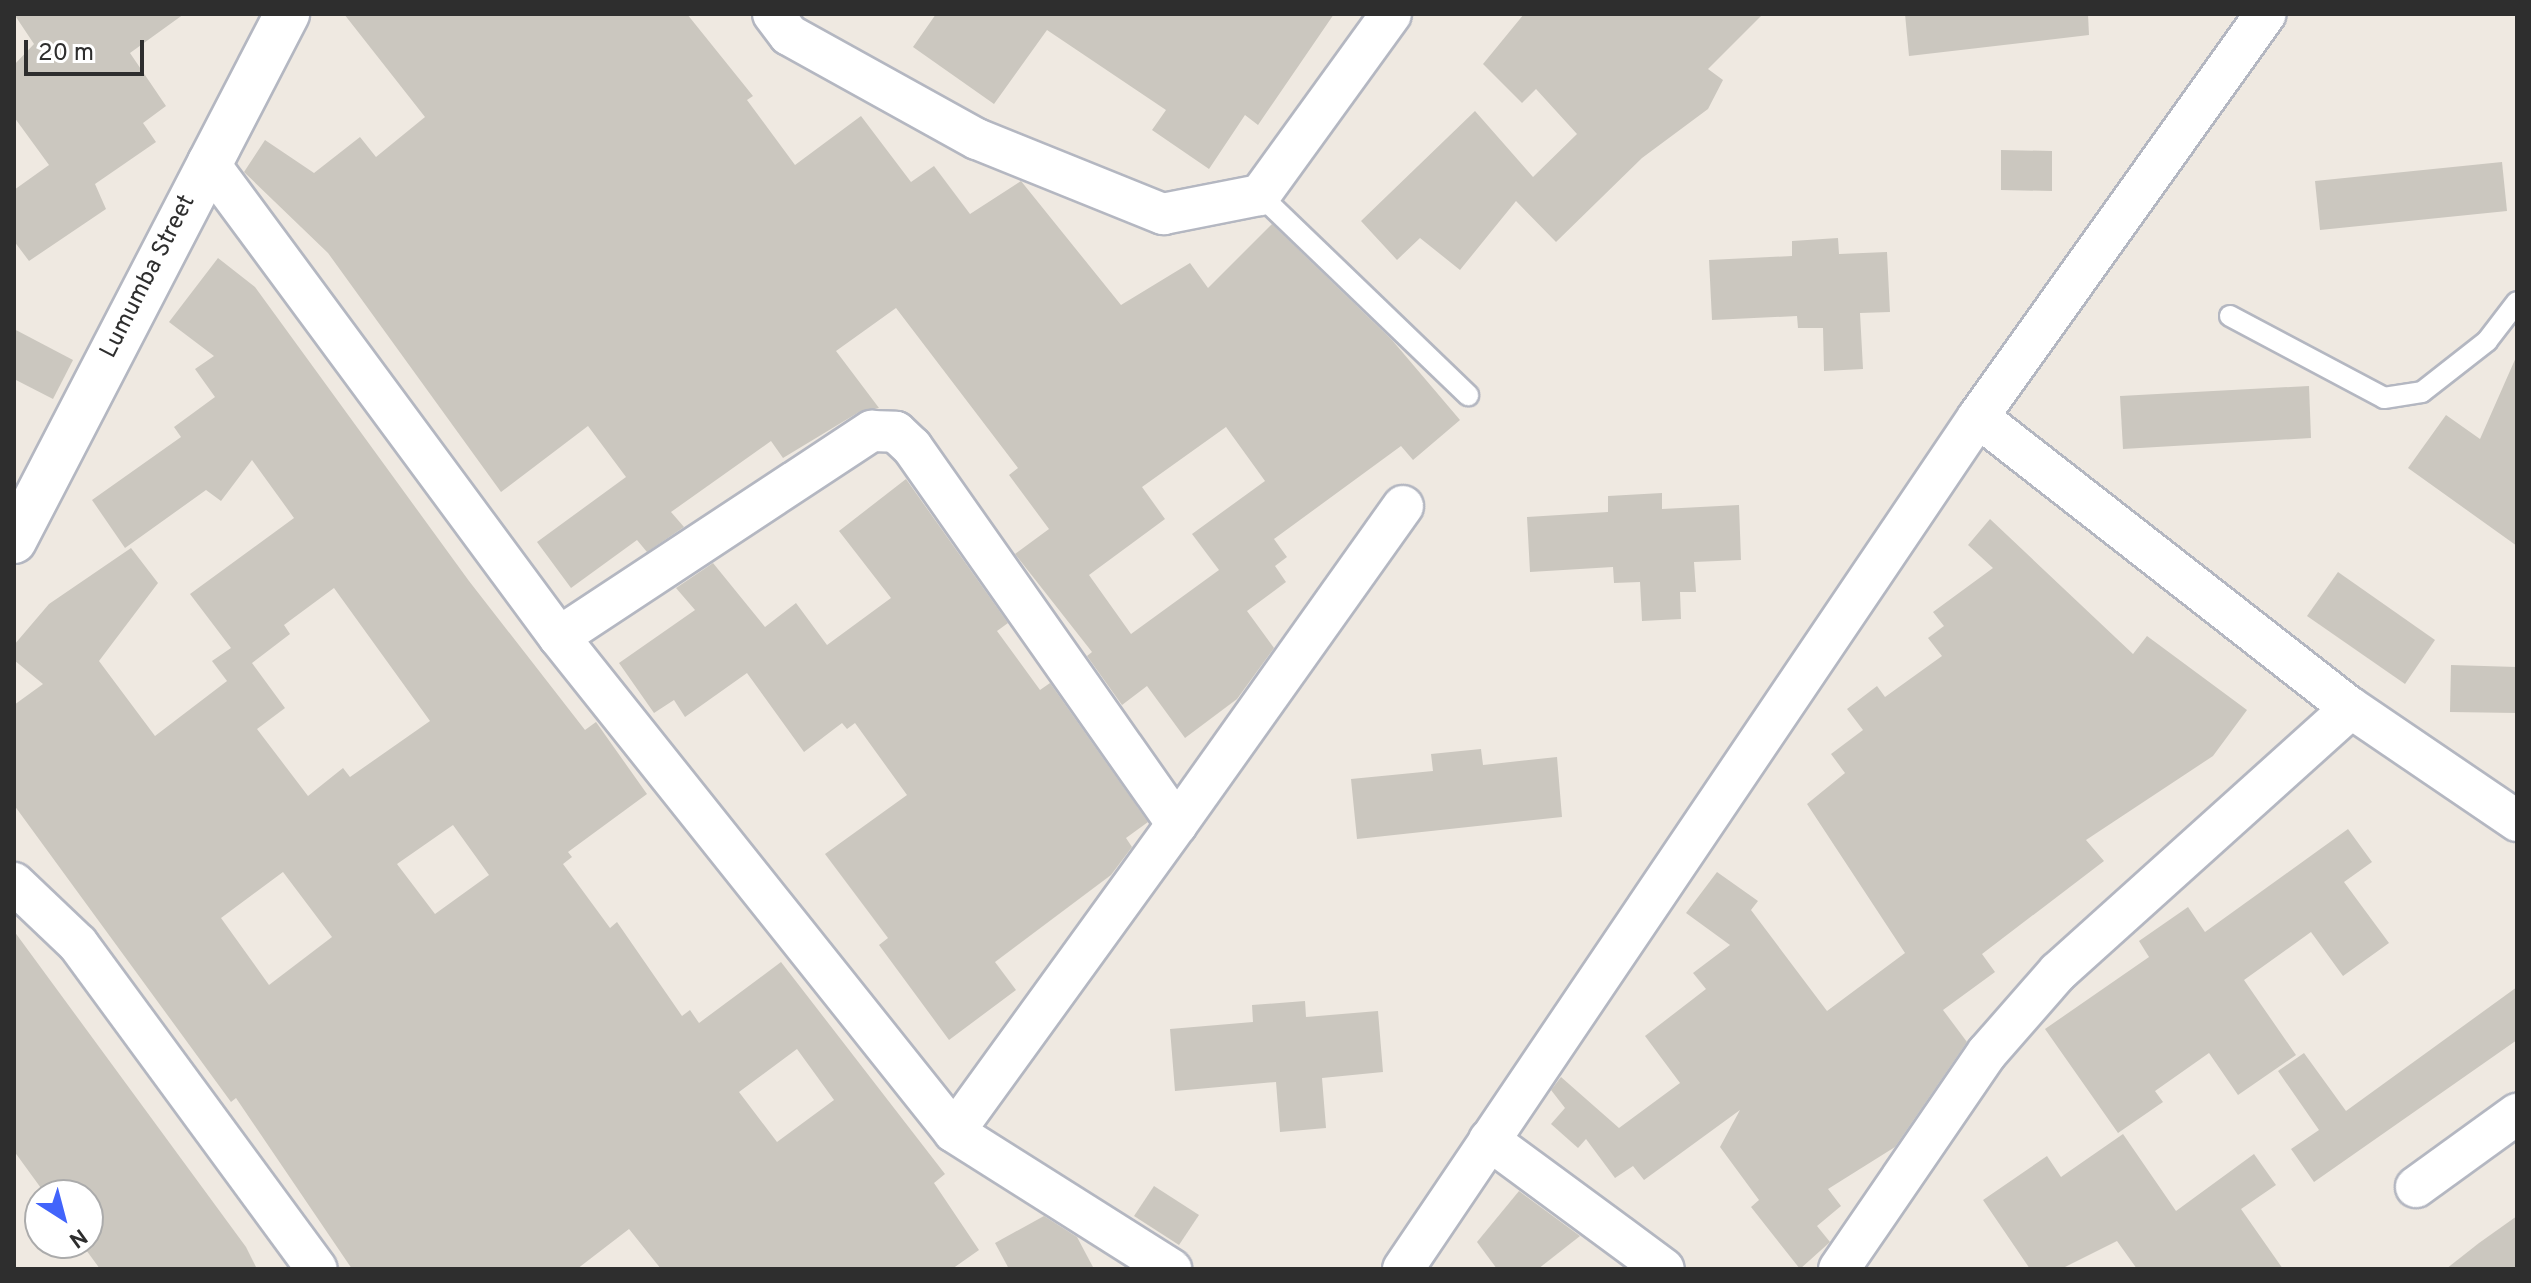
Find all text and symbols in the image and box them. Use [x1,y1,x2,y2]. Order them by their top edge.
scale bar [28,24,148,74]
text: 20 m [38,39,94,69]
street label: Lumumba Street [95,190,203,364]
north arrow [24,1179,104,1259]
text: N [63,1222,92,1253]

